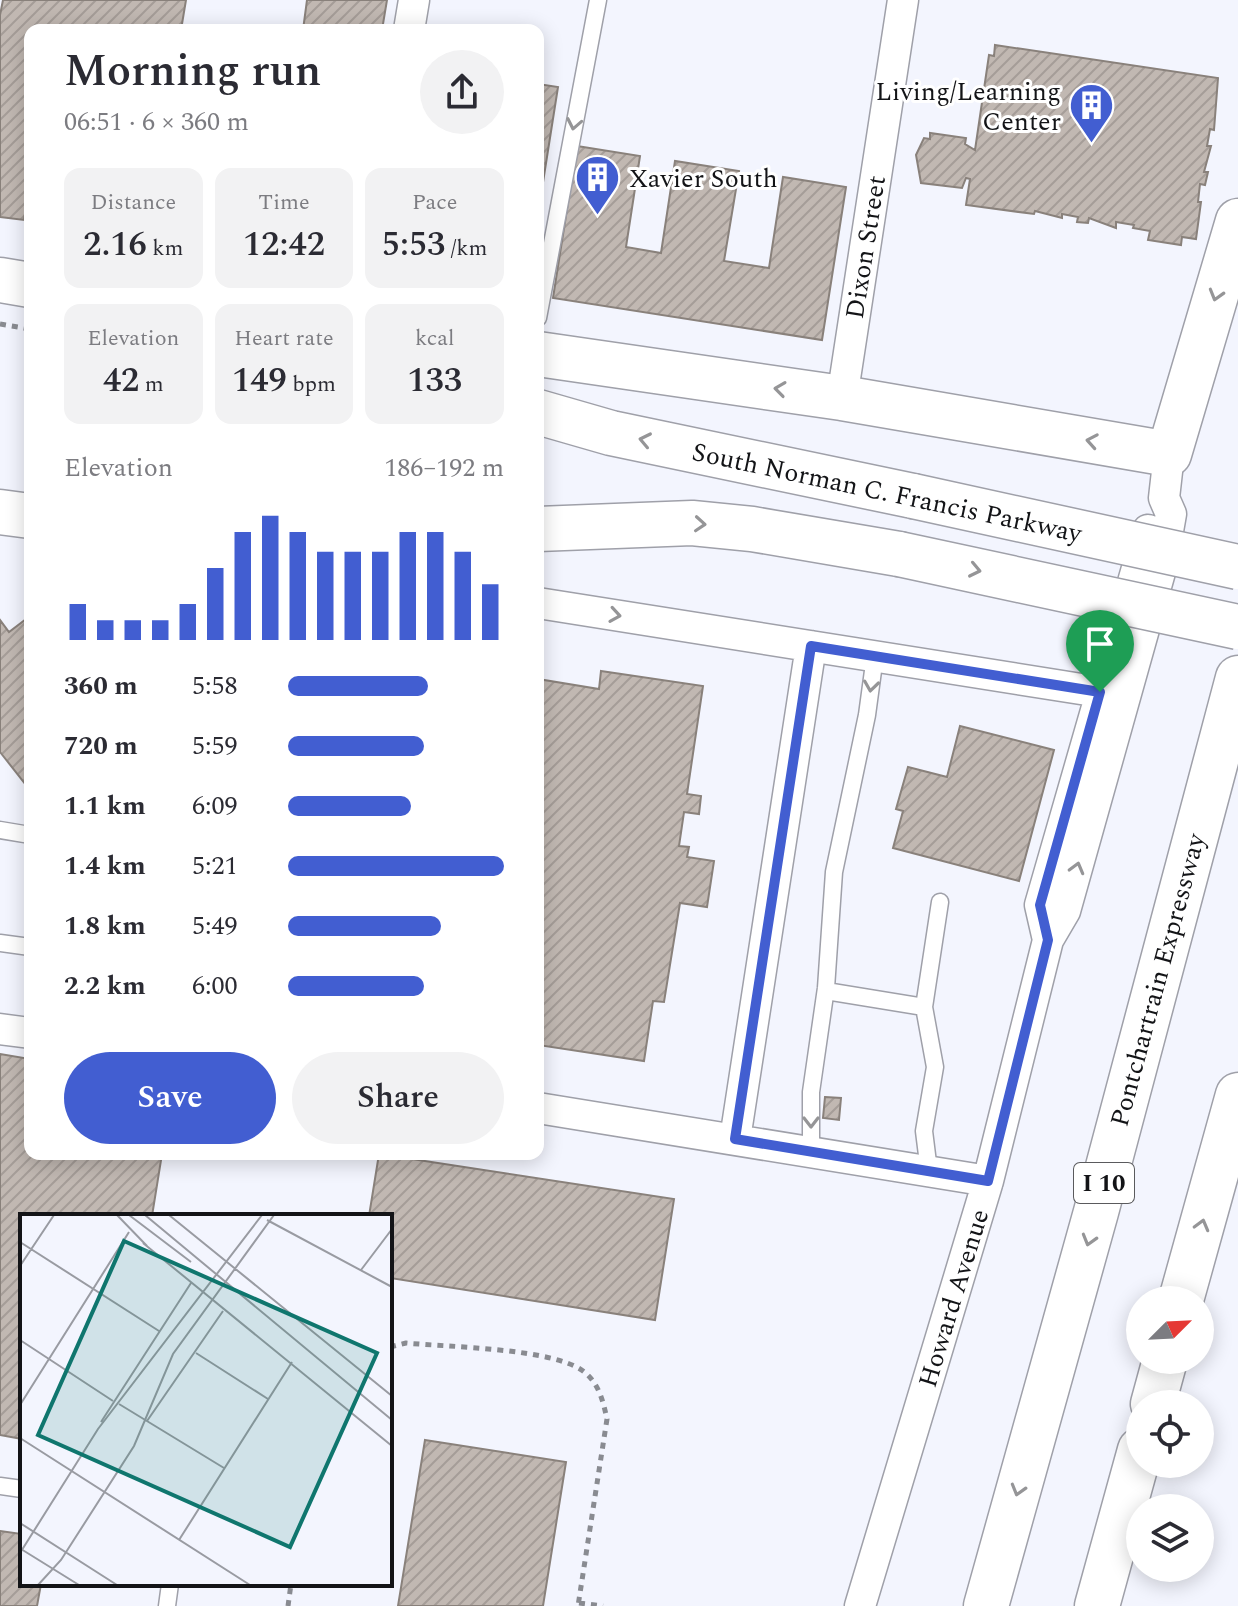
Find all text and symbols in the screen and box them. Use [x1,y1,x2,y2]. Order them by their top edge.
text: Morning run [64,38,321,105]
button: share [420,50,504,134]
place label: Living/Learning Center [876,72,1061,142]
building icon: Living/Learning Center [1068,82,1116,145]
text: 06:51 · 6 × 360 m [64,102,249,142]
one-way arrow [567,118,584,131]
building icon: Xavier South [574,154,622,217]
place label: Xavier South [629,159,778,199]
street label: Dixon Street [835,173,897,322]
text: Distance [90,186,176,219]
text: Time [258,186,310,219]
text: Pace [412,186,457,219]
text: 2.16 [83,219,147,271]
text: 12:42 [243,219,325,271]
text: 5:53 [382,219,445,271]
text: km [147,232,183,265]
text: /km [445,232,488,265]
one-way arrow [1209,288,1225,302]
text: Elevation [87,322,179,355]
text: Heart rate [234,322,334,355]
text: kcal [415,322,454,355]
text: 42 [103,355,139,407]
text: 149 [232,355,287,407]
text: 133 [407,355,462,407]
text: m [139,368,164,401]
text: bpm [287,368,336,401]
one-way arrow [773,381,787,398]
one-way arrow [638,432,652,449]
street label: South Norman C. Francis Parkway [688,432,1087,554]
one-way arrow [1085,434,1099,451]
text: Elevation [64,448,173,488]
text: 186–192 m [384,448,504,488]
one-way arrow [694,515,707,532]
one-way arrow [968,561,981,578]
one-way arrow [608,606,622,623]
pin [1066,610,1134,692]
icon: arrive [1078,622,1122,666]
text: 360 m [64,666,138,706]
text: 5:58 [192,666,238,706]
one-way arrow [863,680,880,693]
text: 720 m [64,726,138,766]
text: 5:59 [192,726,238,766]
text: 1.1 km [64,786,146,826]
text: 6:09 [192,786,238,826]
street label: Pontchartrain Expressway [1100,828,1217,1131]
text: 1.4 km [64,846,146,886]
text: 5:21 [192,846,238,886]
one-way arrow [1068,862,1085,876]
text: 1.8 km [64,906,146,946]
text: 5:49 [192,906,238,946]
text: 2.2 km [64,966,146,1006]
text: 6:00 [192,966,238,1006]
button: Save [64,1052,276,1144]
button: Share [292,1052,504,1144]
one-way arrow [802,1116,820,1129]
road number: I 10 [1074,1163,1134,1203]
street label: Howard Avenue [908,1204,1000,1392]
inset map [20,1214,392,1586]
one-way arrow [1193,1218,1209,1232]
one-way arrow [1081,1232,1098,1246]
north arrow [1126,1286,1214,1374]
map controls [1126,1286,1214,1582]
button: locate [1126,1390,1214,1478]
one-way arrow [1011,1483,1028,1496]
button: layers [1126,1494,1214,1582]

